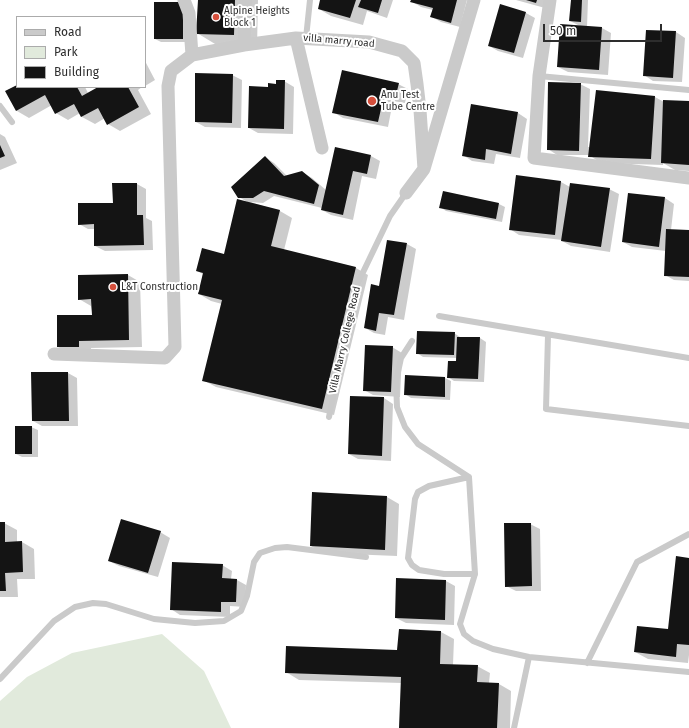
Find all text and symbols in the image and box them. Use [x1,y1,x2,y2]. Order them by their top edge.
place label: Alpine Heights Block 1 [224,5,290,28]
marker: Alpine Heights Block 1 [211,12,221,22]
legend [16,16,146,88]
scale bar [545,16,664,42]
text: 50 m [550,24,576,38]
text: Road [54,25,82,39]
street label: villa marry road [303,32,375,50]
text: Park [54,45,78,59]
text: Building [54,65,99,79]
place label: Anu Test Tube Centre [381,89,435,112]
marker: Anu Test Tube Centre [366,95,378,107]
place label: L&T Construction [121,281,198,293]
marker: L&T Construction [108,282,118,292]
street label: Villa Marry College Road [327,285,363,395]

